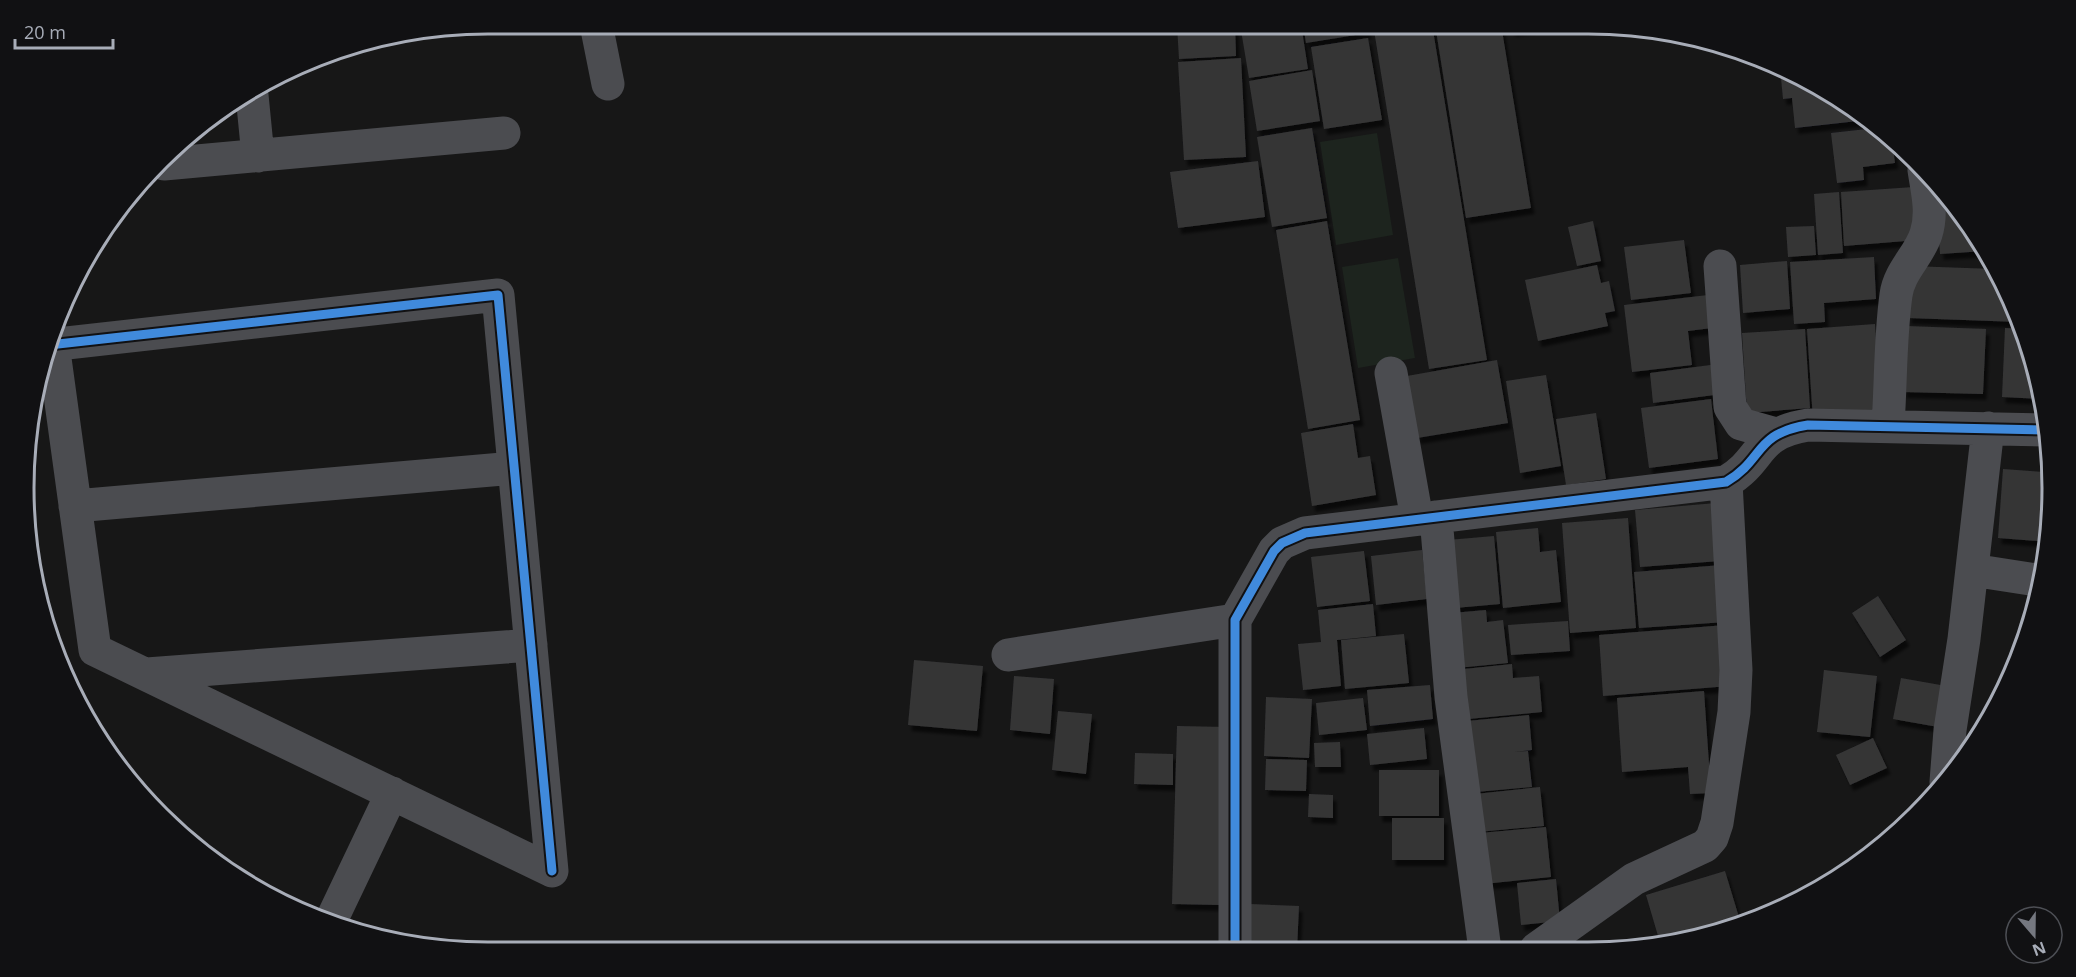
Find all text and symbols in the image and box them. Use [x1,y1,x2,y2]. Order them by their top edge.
scale bar [15,12,112,50]
text: 20 m [24,20,66,44]
north arrow [2004,905,2064,965]
text: N [2029,937,2049,962]

